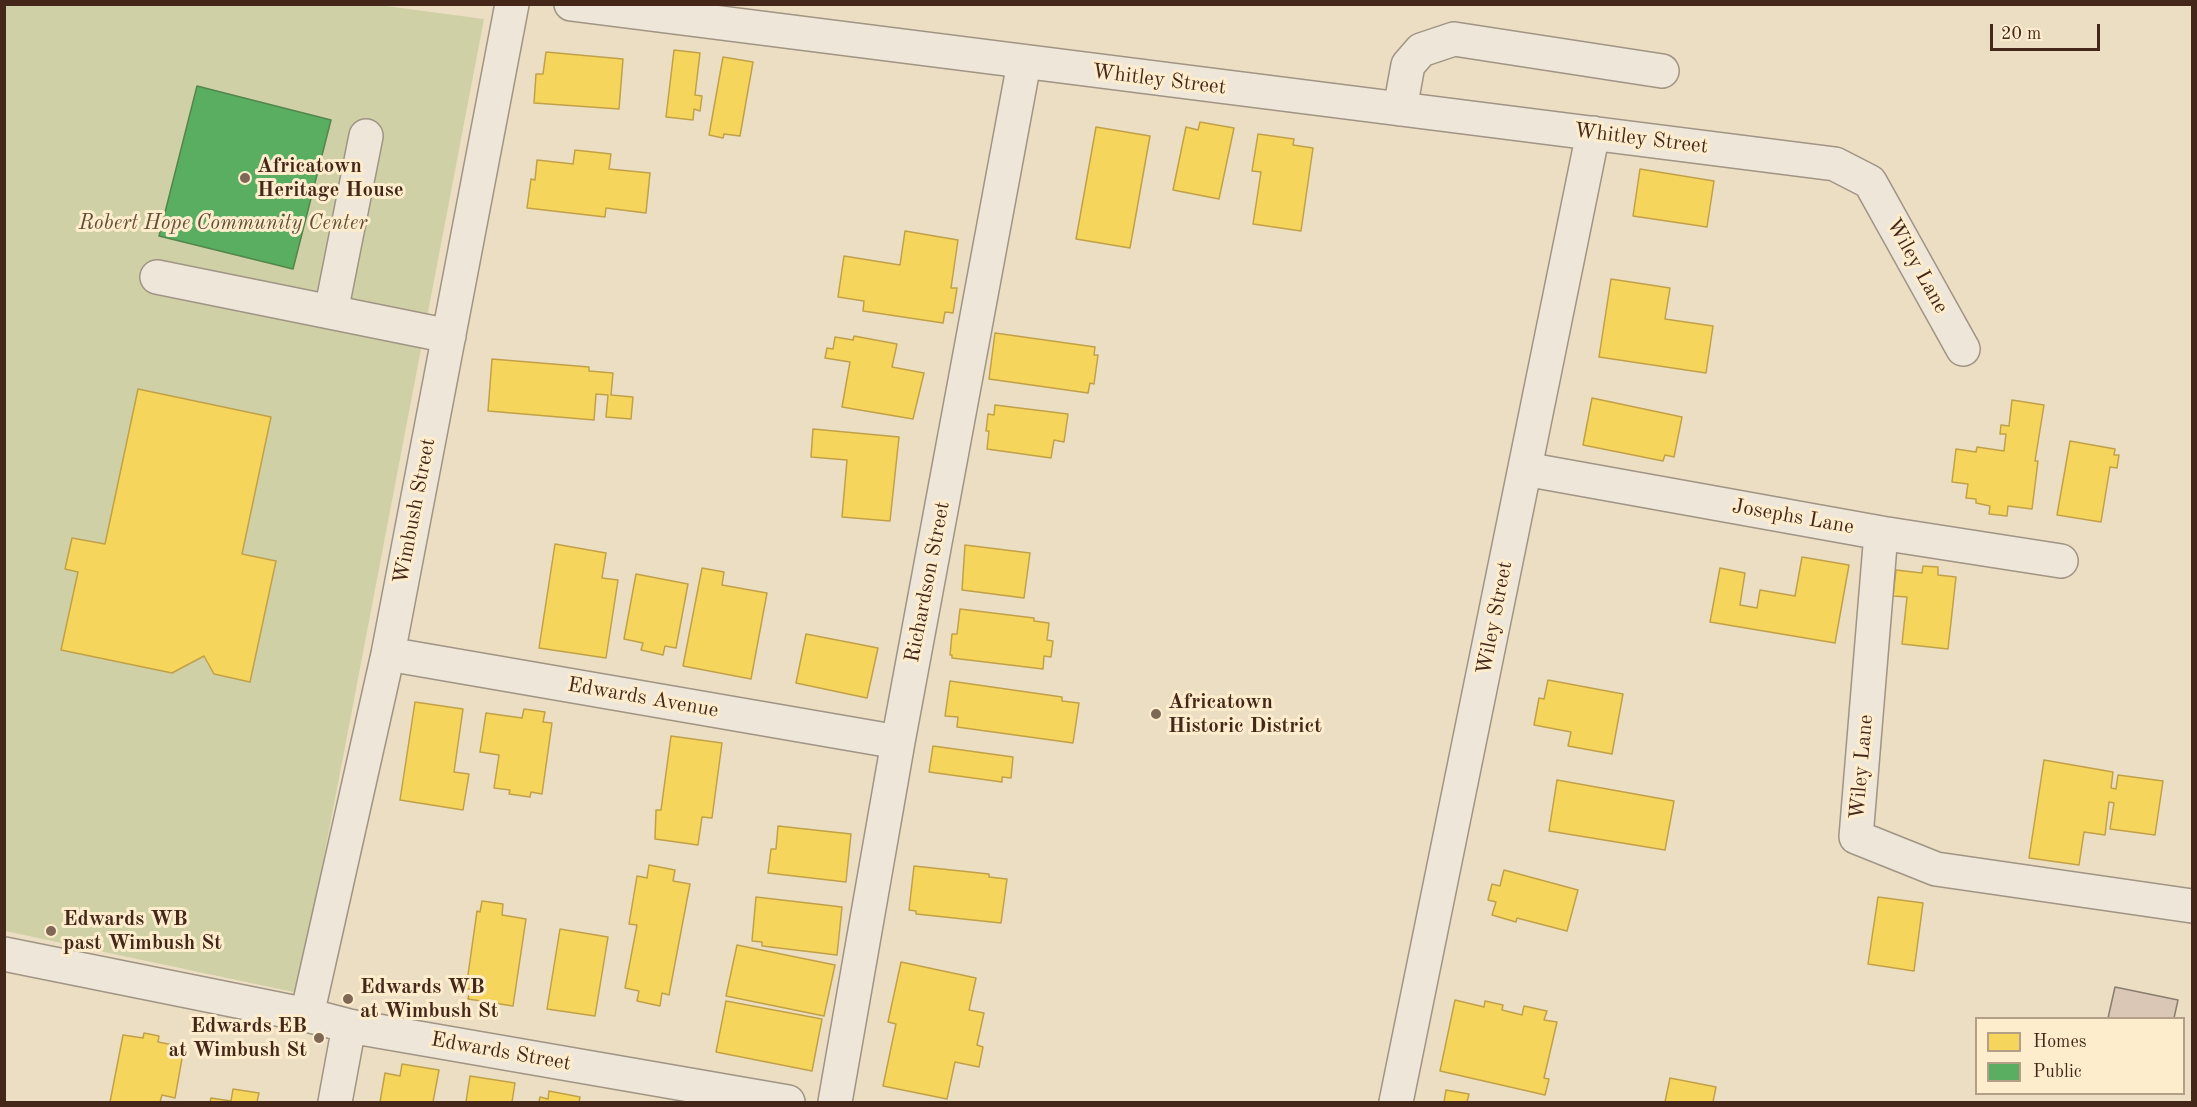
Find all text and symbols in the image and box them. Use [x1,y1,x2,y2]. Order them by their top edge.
scale bar [1993,12,2102,50]
text: 20 m [2001,25,2041,43]
street label: Whitley Street [1091,59,1227,101]
street label: Whitley Street [1573,118,1709,160]
place label: Africatown Heritage House [257,153,404,203]
marker: Africatown Heritage House [238,171,252,185]
park label: Robert Hope Community Center [79,210,367,236]
street label: Wiley Lane [1881,214,1953,318]
street label: Wimbush Street [389,436,441,586]
street label: Josephs Lane [1730,494,1856,540]
street label: Richardson Street [900,499,956,665]
street label: Wiley Street [1472,559,1518,677]
street label: Edwards Avenue [566,672,720,724]
place label: Africatown Historic District [1168,689,1322,739]
marker: Africatown Historic District [1149,707,1163,721]
street label: Wiley Lane [1845,714,1879,820]
place label: Edwards WB past Wimbush St [63,906,222,956]
marker: Edwards WB past Wimbush St [44,924,58,938]
place label: Edwards WB at Wimbush St [360,974,498,1024]
marker: Edwards WB at Wimbush St [341,992,355,1006]
place label: Edwards EB at Wimbush St [169,1013,307,1063]
legend [1975,1017,2185,1095]
street label: Edwards Street [429,1027,573,1077]
marker: Edwards EB at Wimbush St [312,1031,326,1045]
text: Homes [2033,1033,2087,1051]
text: Public [2033,1063,2082,1081]

